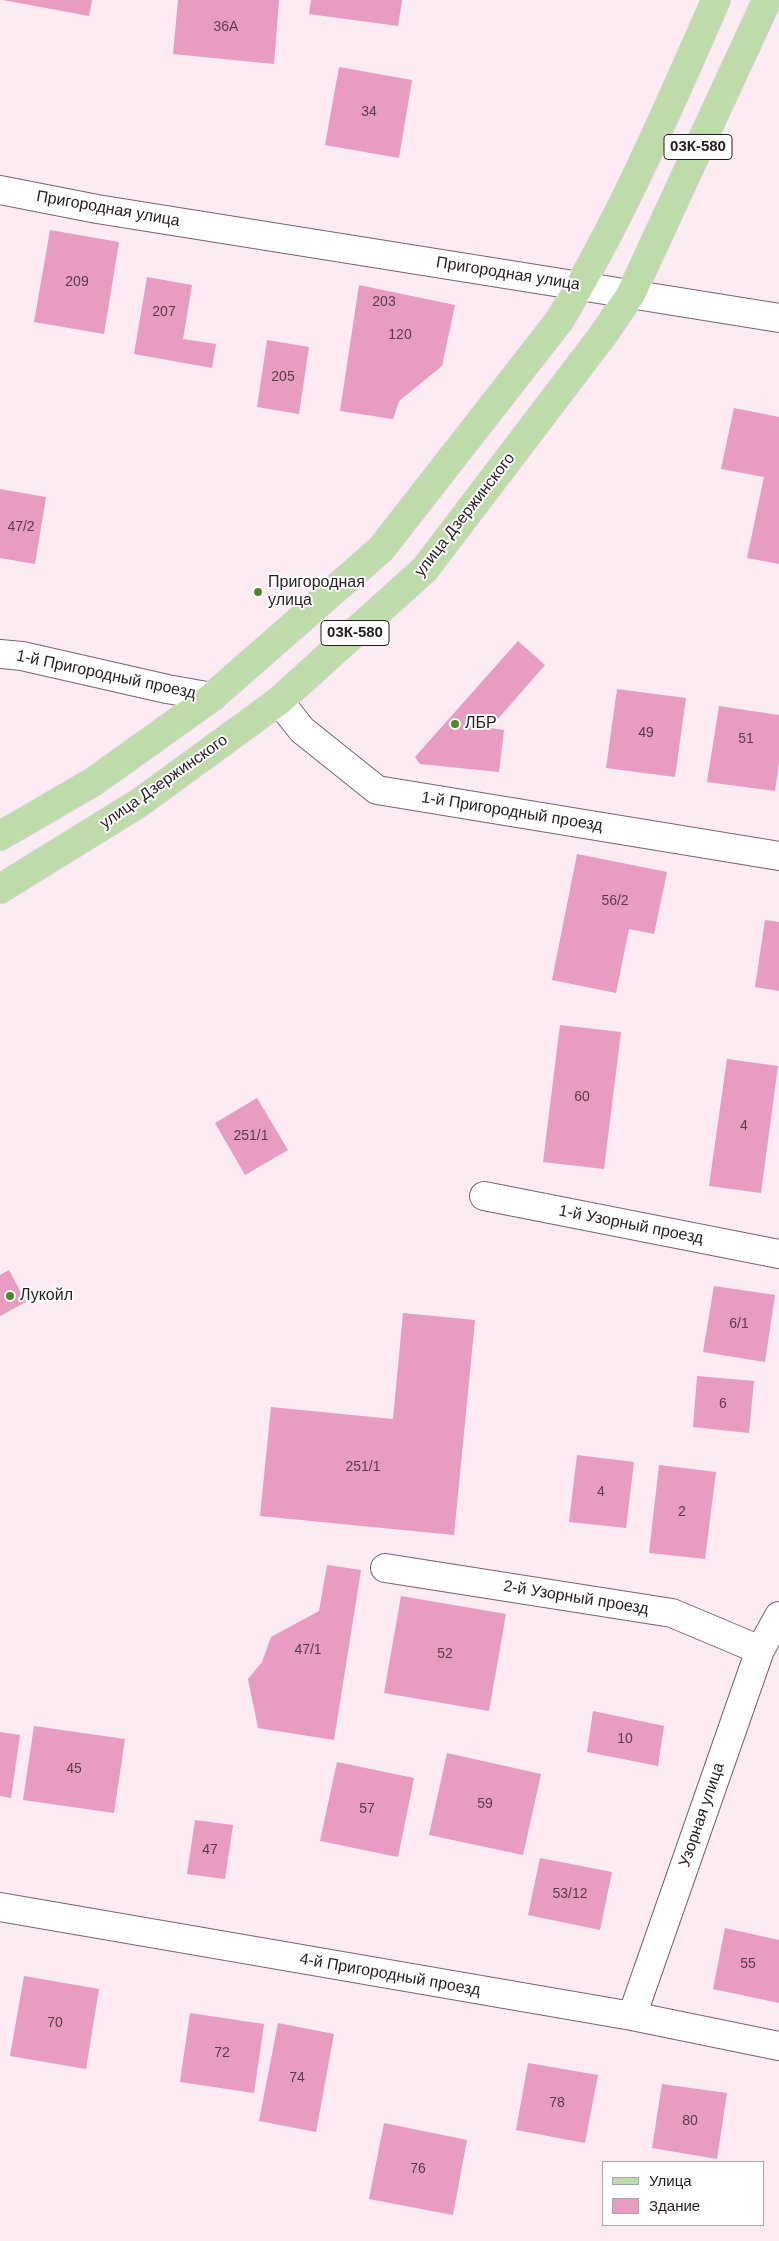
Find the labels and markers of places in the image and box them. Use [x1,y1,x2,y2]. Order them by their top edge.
place label: Пригородная улица [268,573,365,611]
marker: Пригородная улица [252,586,264,598]
place label: ЛБР [465,714,497,734]
marker: ЛБР [449,718,461,730]
place label: Лукойл [20,1286,73,1306]
marker: Лукойл [4,1290,16,1302]

